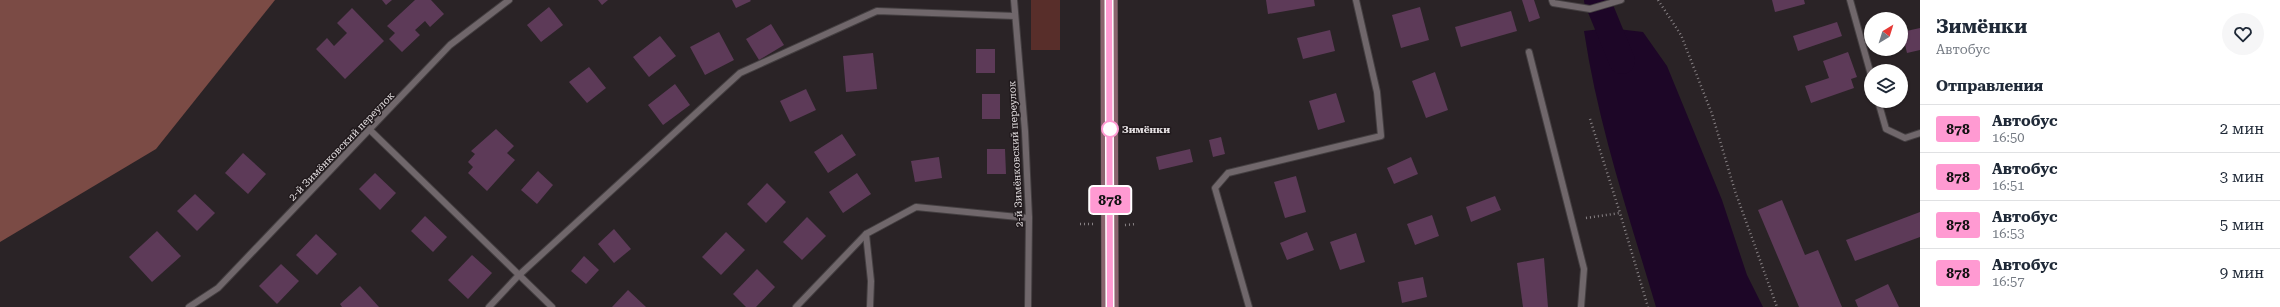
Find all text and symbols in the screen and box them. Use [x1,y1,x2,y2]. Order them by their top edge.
north arrow [1864,12,1908,56]
map controls [1864,12,1908,108]
button: heart [2222,13,2264,55]
text: Зимёнки [1936,15,2027,38]
text: Автобус [1936,42,1990,57]
button: layers [1864,64,1908,108]
text: Отправления [1936,77,2043,95]
street label: 2-й Зимёнковский переулок [1006,80,1025,228]
street label: 2-й Зимёнковский переулок [286,89,397,203]
text: Автобус [1992,112,2058,130]
marker: Зимёнки [1101,120,1119,138]
text: 2 мин [2220,120,2264,138]
text: 878 [1946,121,1970,137]
place label: Зимёнки [1122,124,1170,135]
text: 16:50 [1992,130,2024,145]
text: Автобус [1992,160,2058,178]
text: 3 мин [2220,168,2264,186]
text: 878 [1946,169,1970,185]
text: 16:51 [1992,178,2024,193]
line badge: 878 [1087,187,1133,213]
text: 878 [1098,192,1122,208]
text: Автобус [1992,208,2058,226]
text: 5 мин [2220,216,2264,234]
text: 878 [1946,217,1970,233]
text: 16:53 [1992,226,2024,241]
text: Автобус [1992,256,2058,274]
text: 9 мин [2220,264,2264,282]
text: 878 [1946,265,1970,281]
text: 16:57 [1992,274,2024,289]

